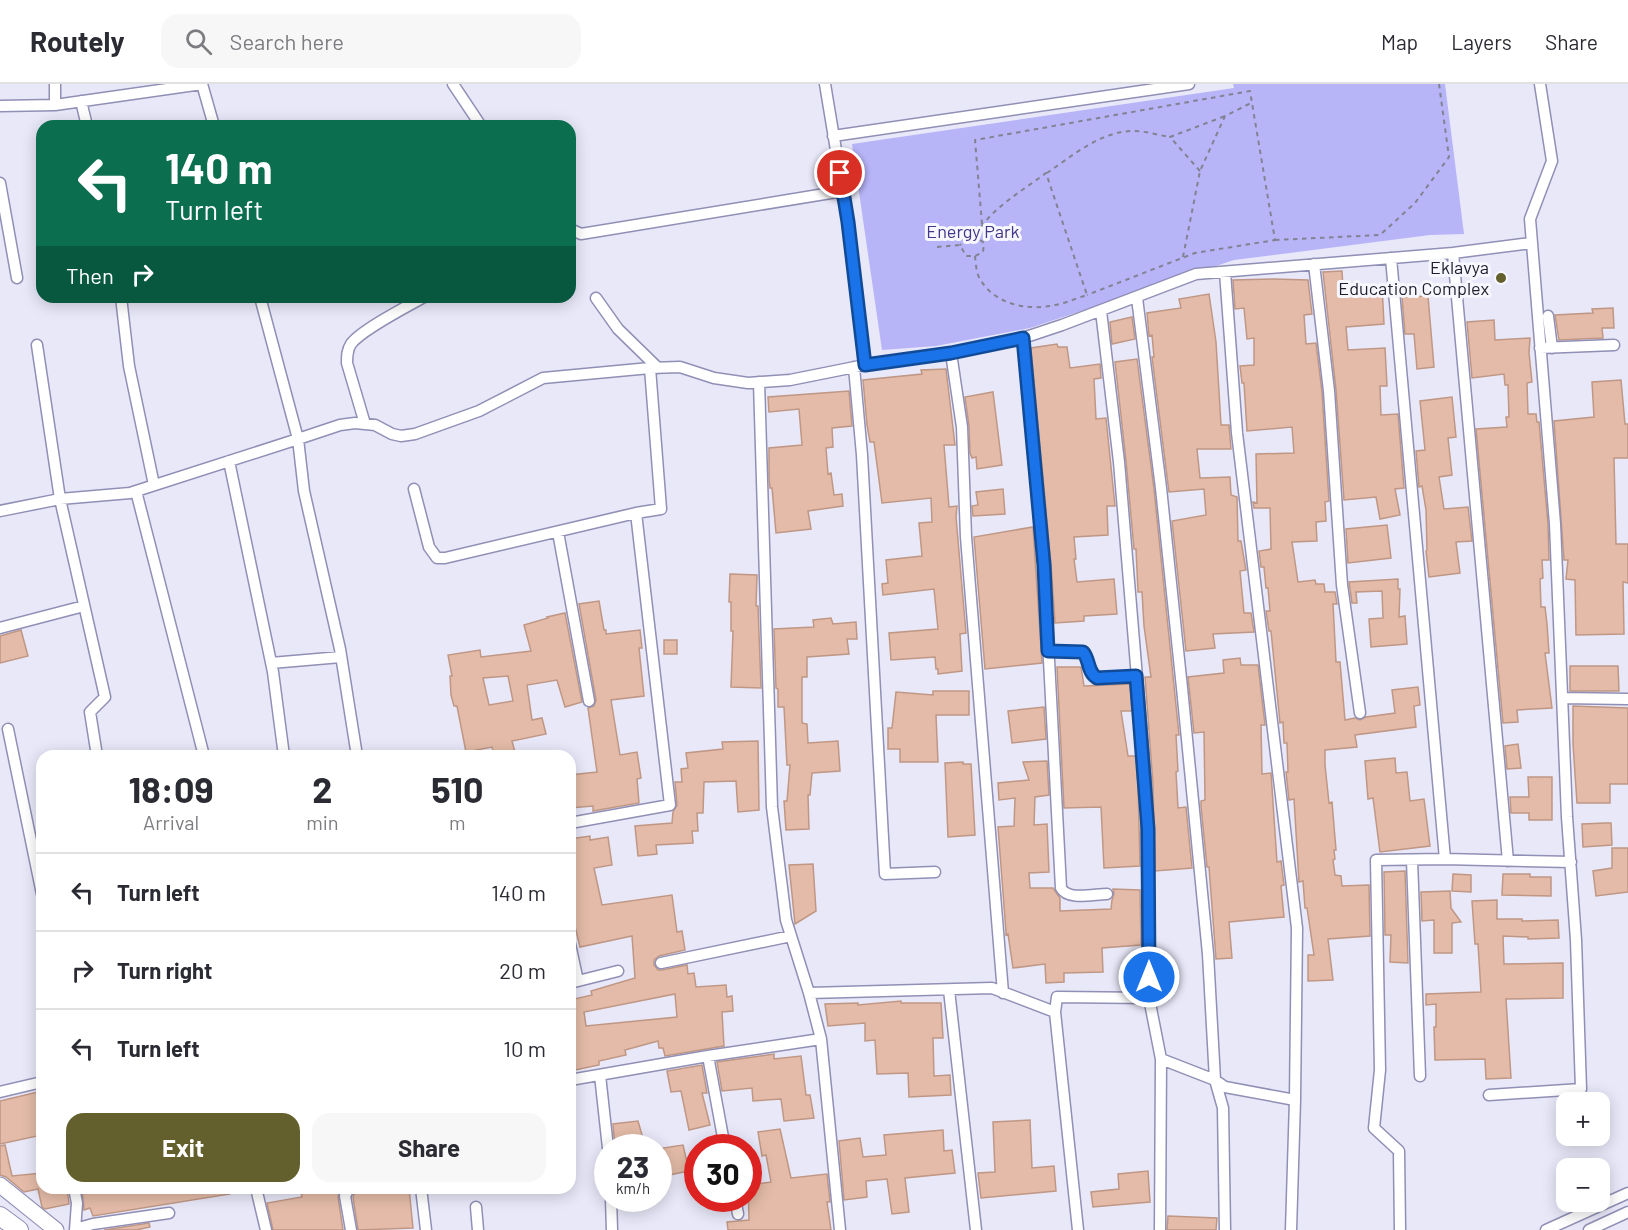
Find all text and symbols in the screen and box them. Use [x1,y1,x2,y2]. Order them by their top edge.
search box [161,14,581,68]
text: Routely [30,24,125,58]
icon: search [182,25,215,58]
text: Search here [230,28,344,54]
text: Map [1381,29,1418,54]
text: Layers [1451,29,1512,54]
text: Share [1545,29,1598,54]
text: 140 m [165,142,273,192]
icon: left [66,144,144,222]
pin [814,147,865,198]
icon: arrive [823,156,856,189]
text: Turn left [165,193,263,225]
park label: Energy Park [926,220,1020,242]
place label: Eklavya Education Complex [1338,256,1489,299]
icon: right [126,258,159,291]
text: Then [66,262,114,288]
marker: Eklavya Education Complex [1494,271,1508,285]
text: 18:09 [129,767,214,810]
text: 2 [312,767,332,810]
text: 510 [431,767,483,810]
text: Arrival [143,810,199,834]
text: min [306,810,339,834]
text: m [449,810,466,834]
icon: left [66,876,99,909]
text: Turn left [117,879,200,905]
text: 140 m [491,879,546,905]
position arrow [1117,945,1181,1009]
icon: right [66,954,99,987]
text: Turn right [117,957,212,983]
text: 20 m [499,957,546,983]
icon: left [66,1032,99,1065]
text: Turn left [117,1035,200,1061]
text: 10 m [503,1035,546,1061]
map controls [1556,1092,1610,1212]
button: + [1556,1092,1610,1146]
button: Exit [66,1113,300,1182]
button: Share [312,1113,546,1182]
speed limit sign: 30 [684,1134,762,1212]
text: 23 [617,1148,649,1184]
button: − [1556,1158,1610,1212]
text: km/h [616,1179,650,1197]

